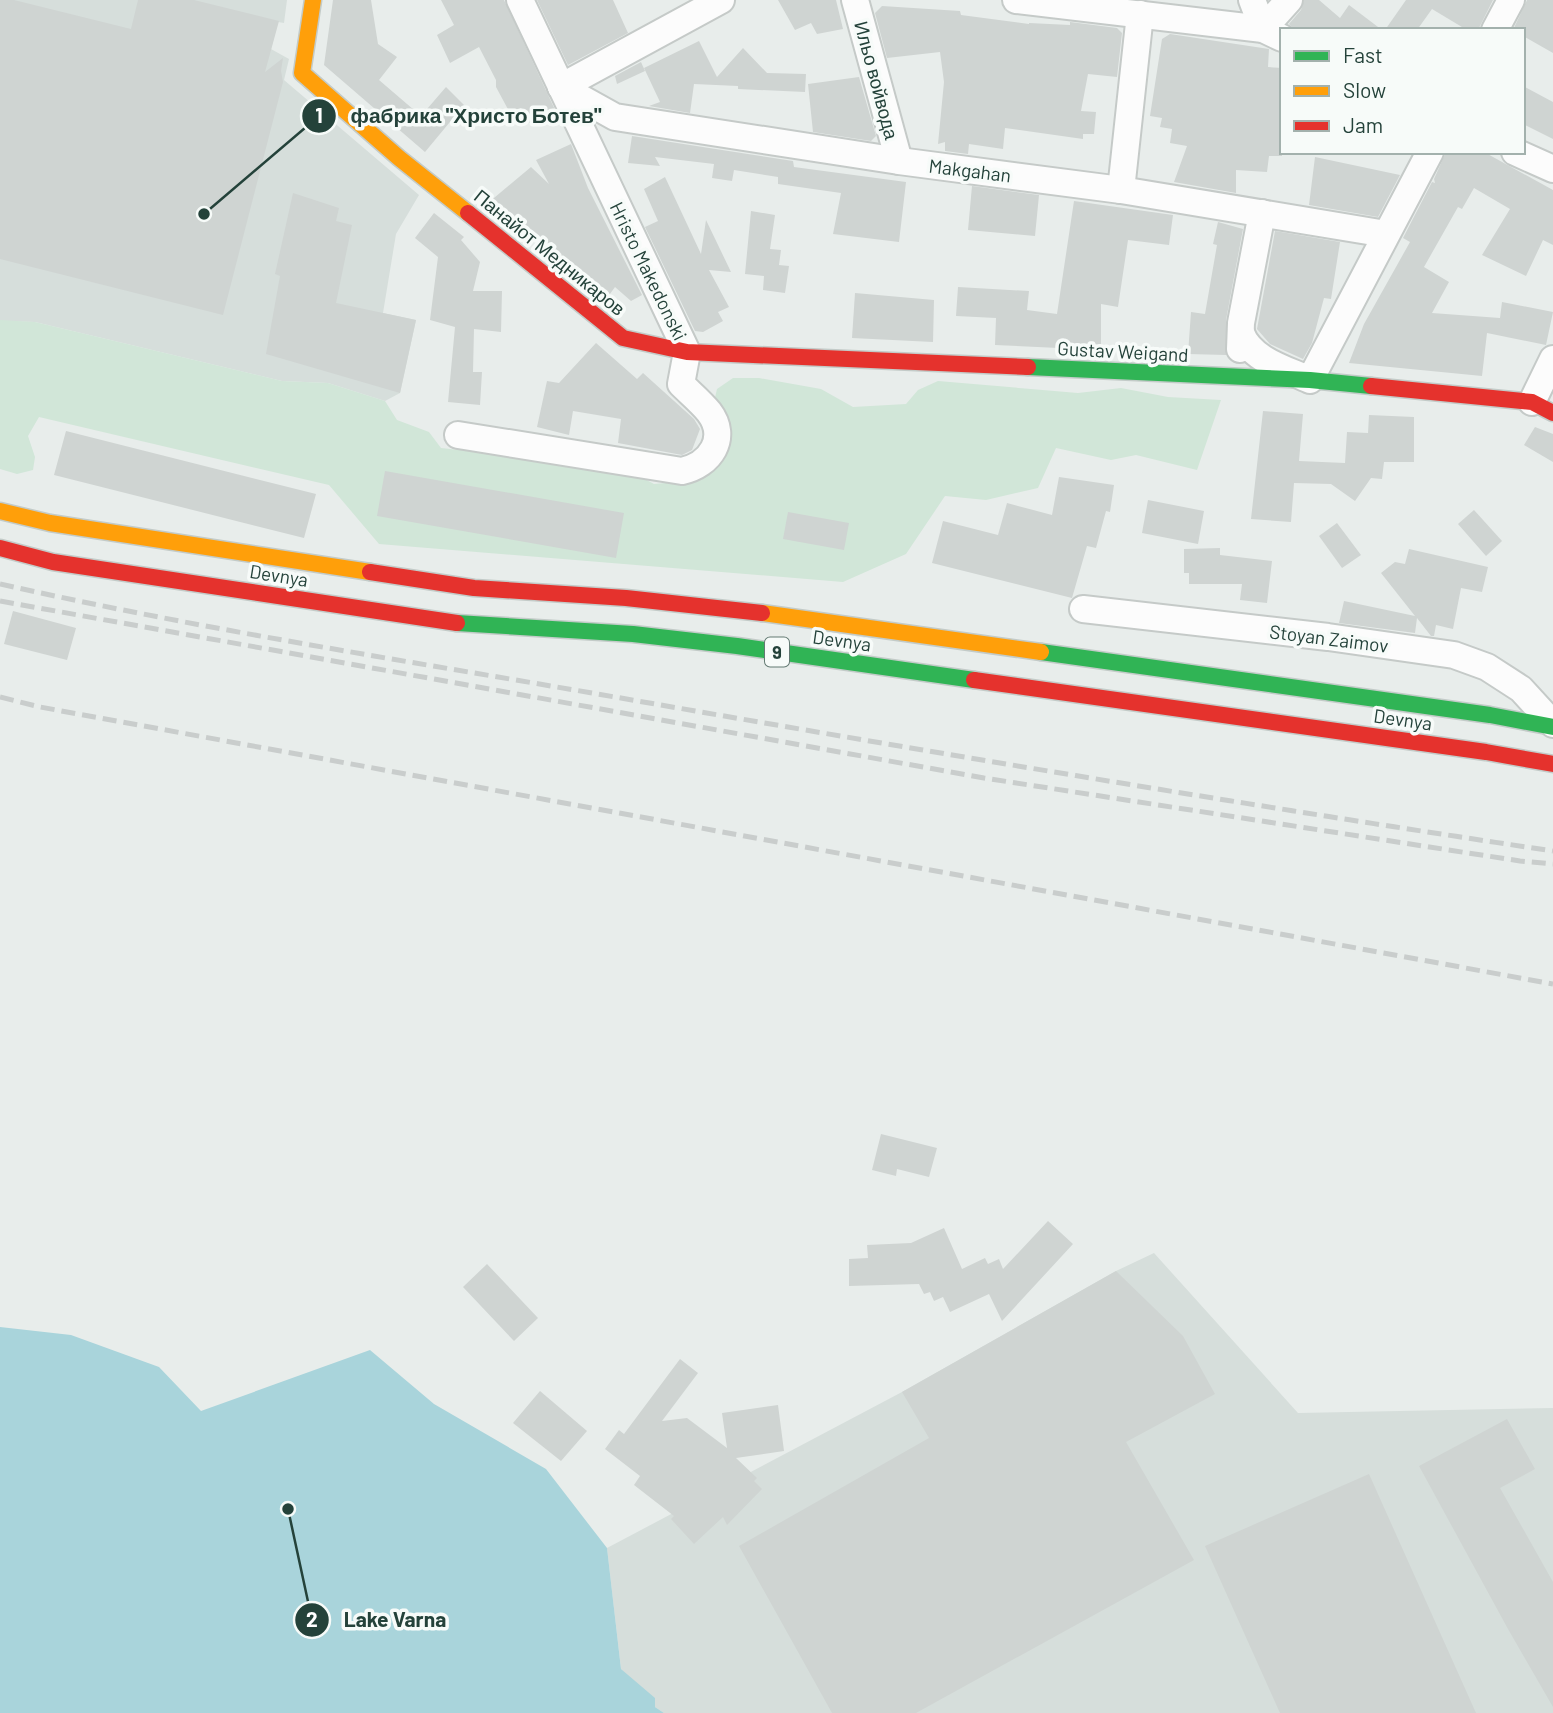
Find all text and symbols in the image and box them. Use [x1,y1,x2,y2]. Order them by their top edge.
street label: Ильо войвода [850,18,904,142]
legend [1280,28,1525,154]
text: Fast [1343,42,1383,67]
text: Slow [1343,77,1386,102]
callout: фабрика "Христо Ботев" [302,95,616,137]
text: 1 [315,102,323,127]
text: фабрика "Христо Ботев" [351,102,602,127]
text: Jam [1343,112,1383,137]
street label: Makgahan [928,154,1012,186]
street label: Панайот Медникаров [470,184,630,320]
street label: Hristo Makedonski [606,198,692,344]
street label: Gustav Weigand [1057,336,1189,366]
street label: Devnya [248,559,310,591]
street label: Stoyan Zaimov [1268,619,1390,657]
street label: Devnya [811,625,873,655]
road number: 9 [765,638,789,666]
street label: Devnya [1372,704,1434,734]
callout: Lake Varna [294,1599,460,1641]
text: 2 [306,1606,318,1631]
text: Lake Varna [344,1606,446,1631]

